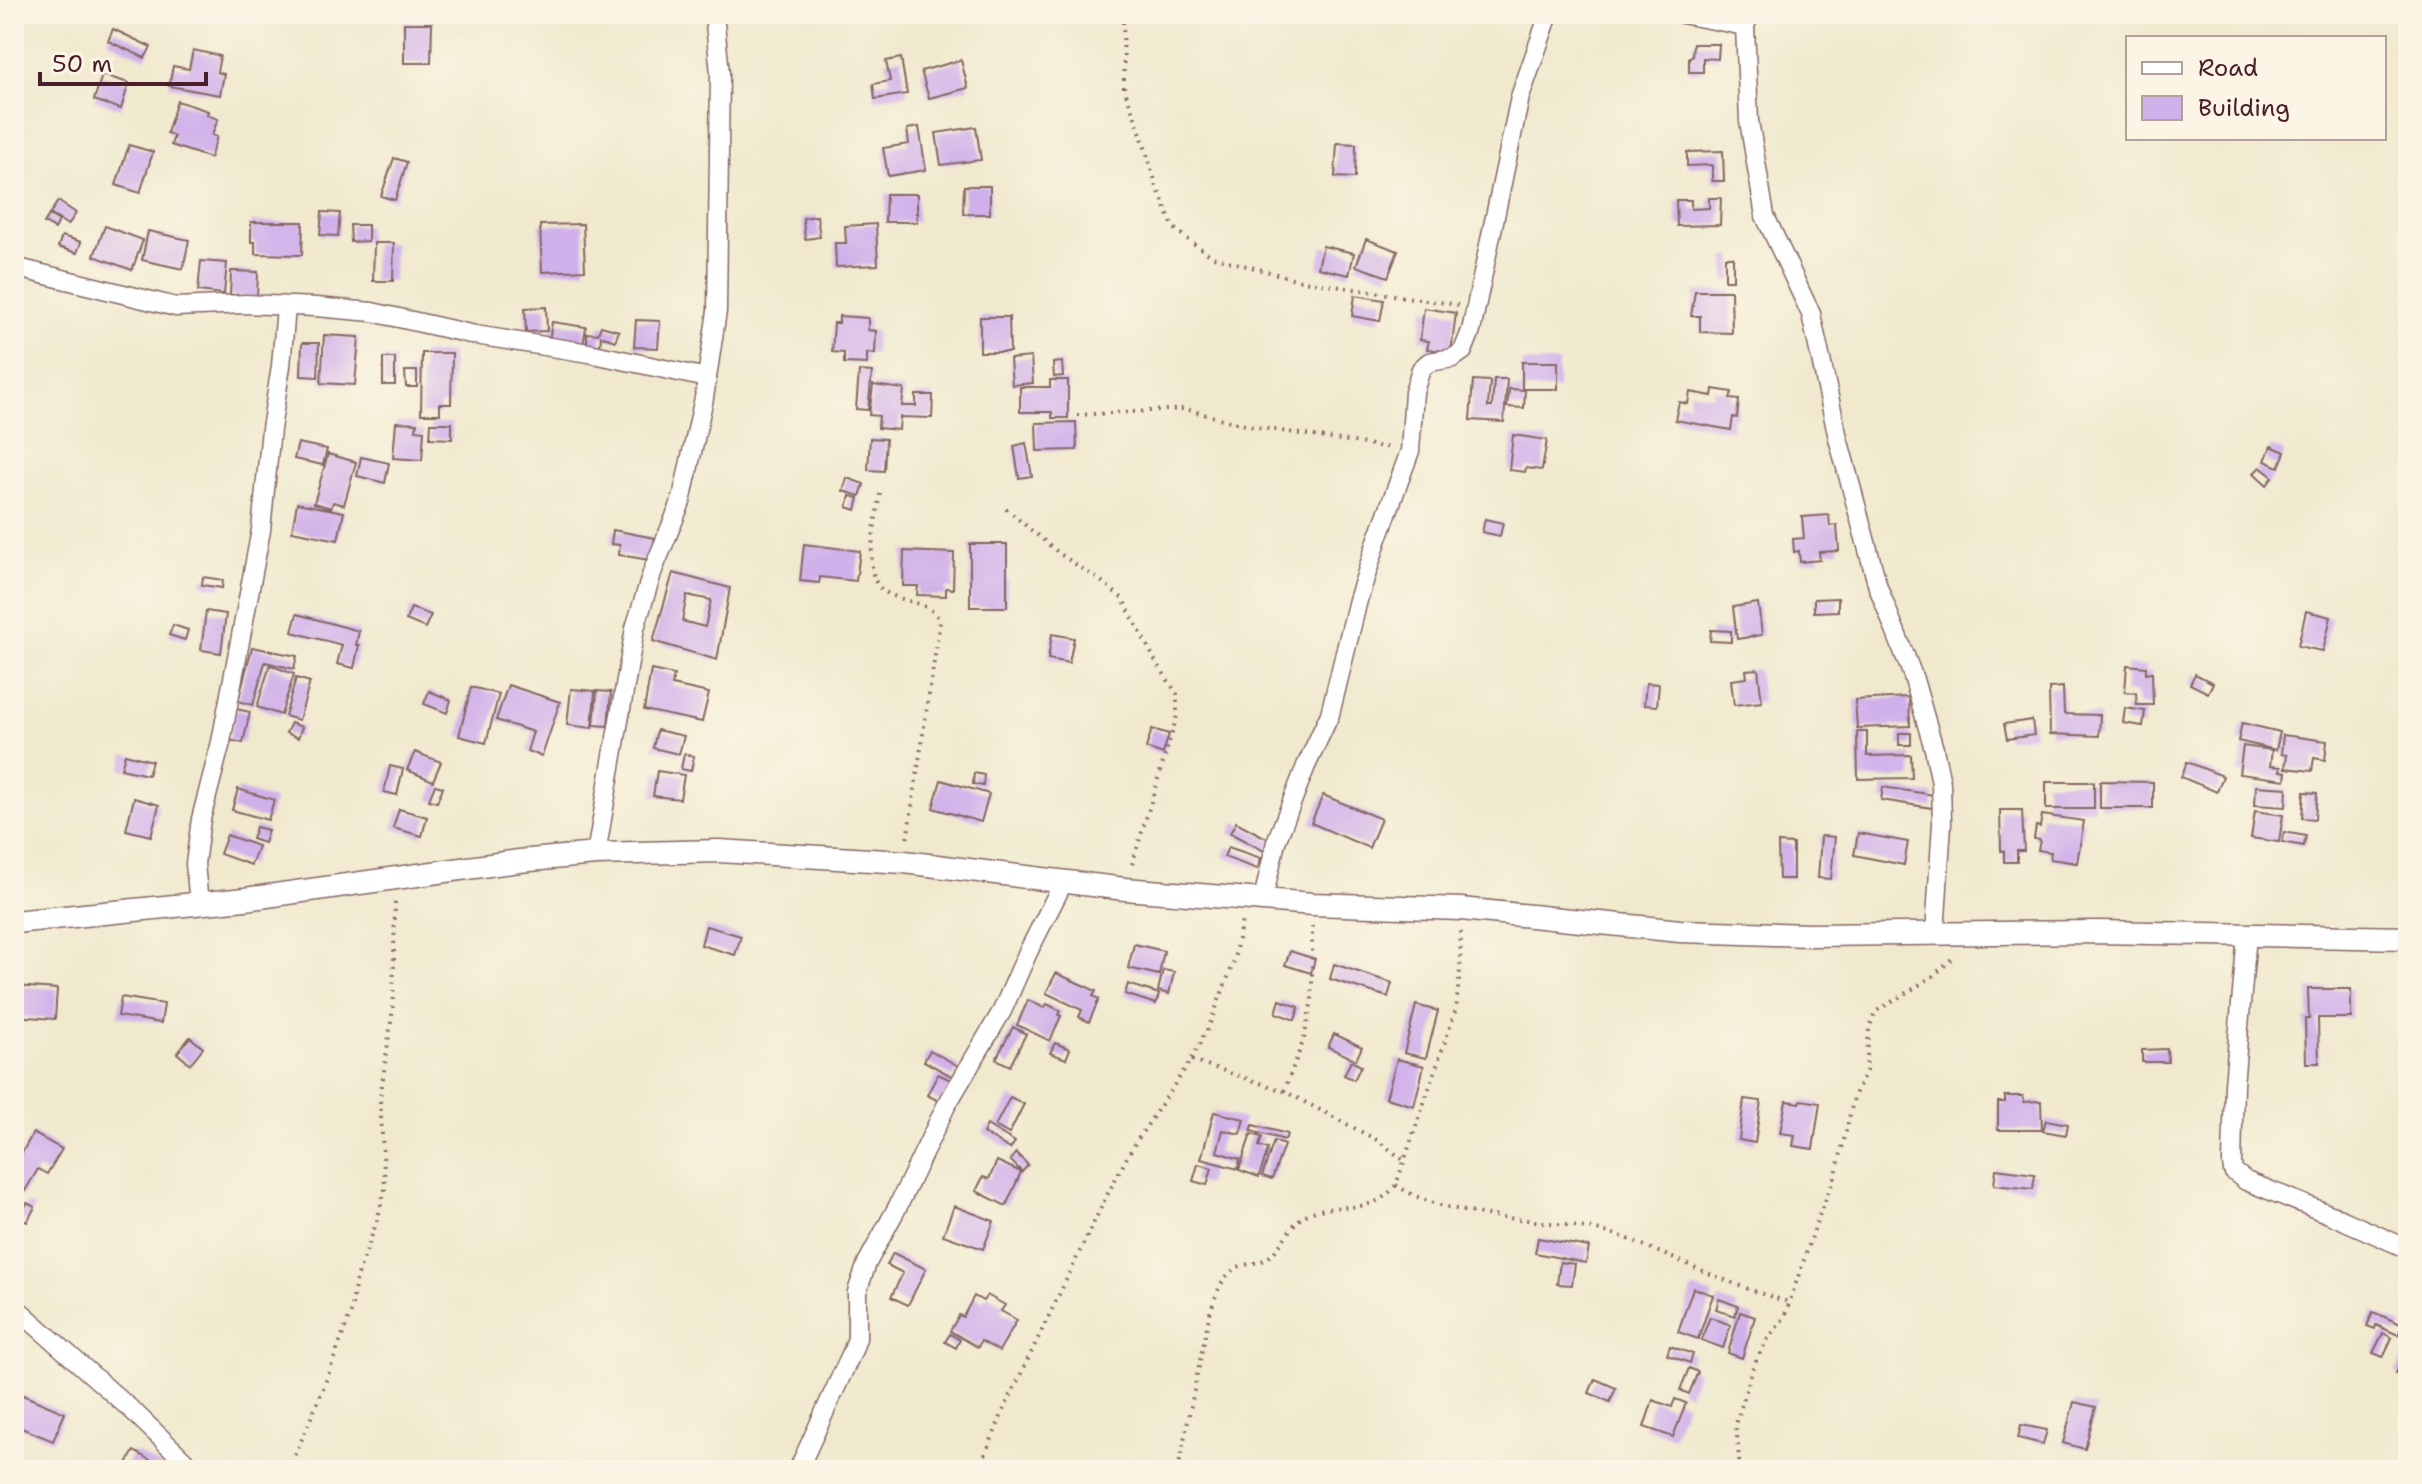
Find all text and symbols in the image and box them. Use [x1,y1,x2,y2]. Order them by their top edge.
scale bar [40,36,206,86]
legend [2126,36,2386,140]
text: 50 m [52,48,112,80]
text: Road [2198,52,2258,84]
text: Building [2198,92,2290,124]

